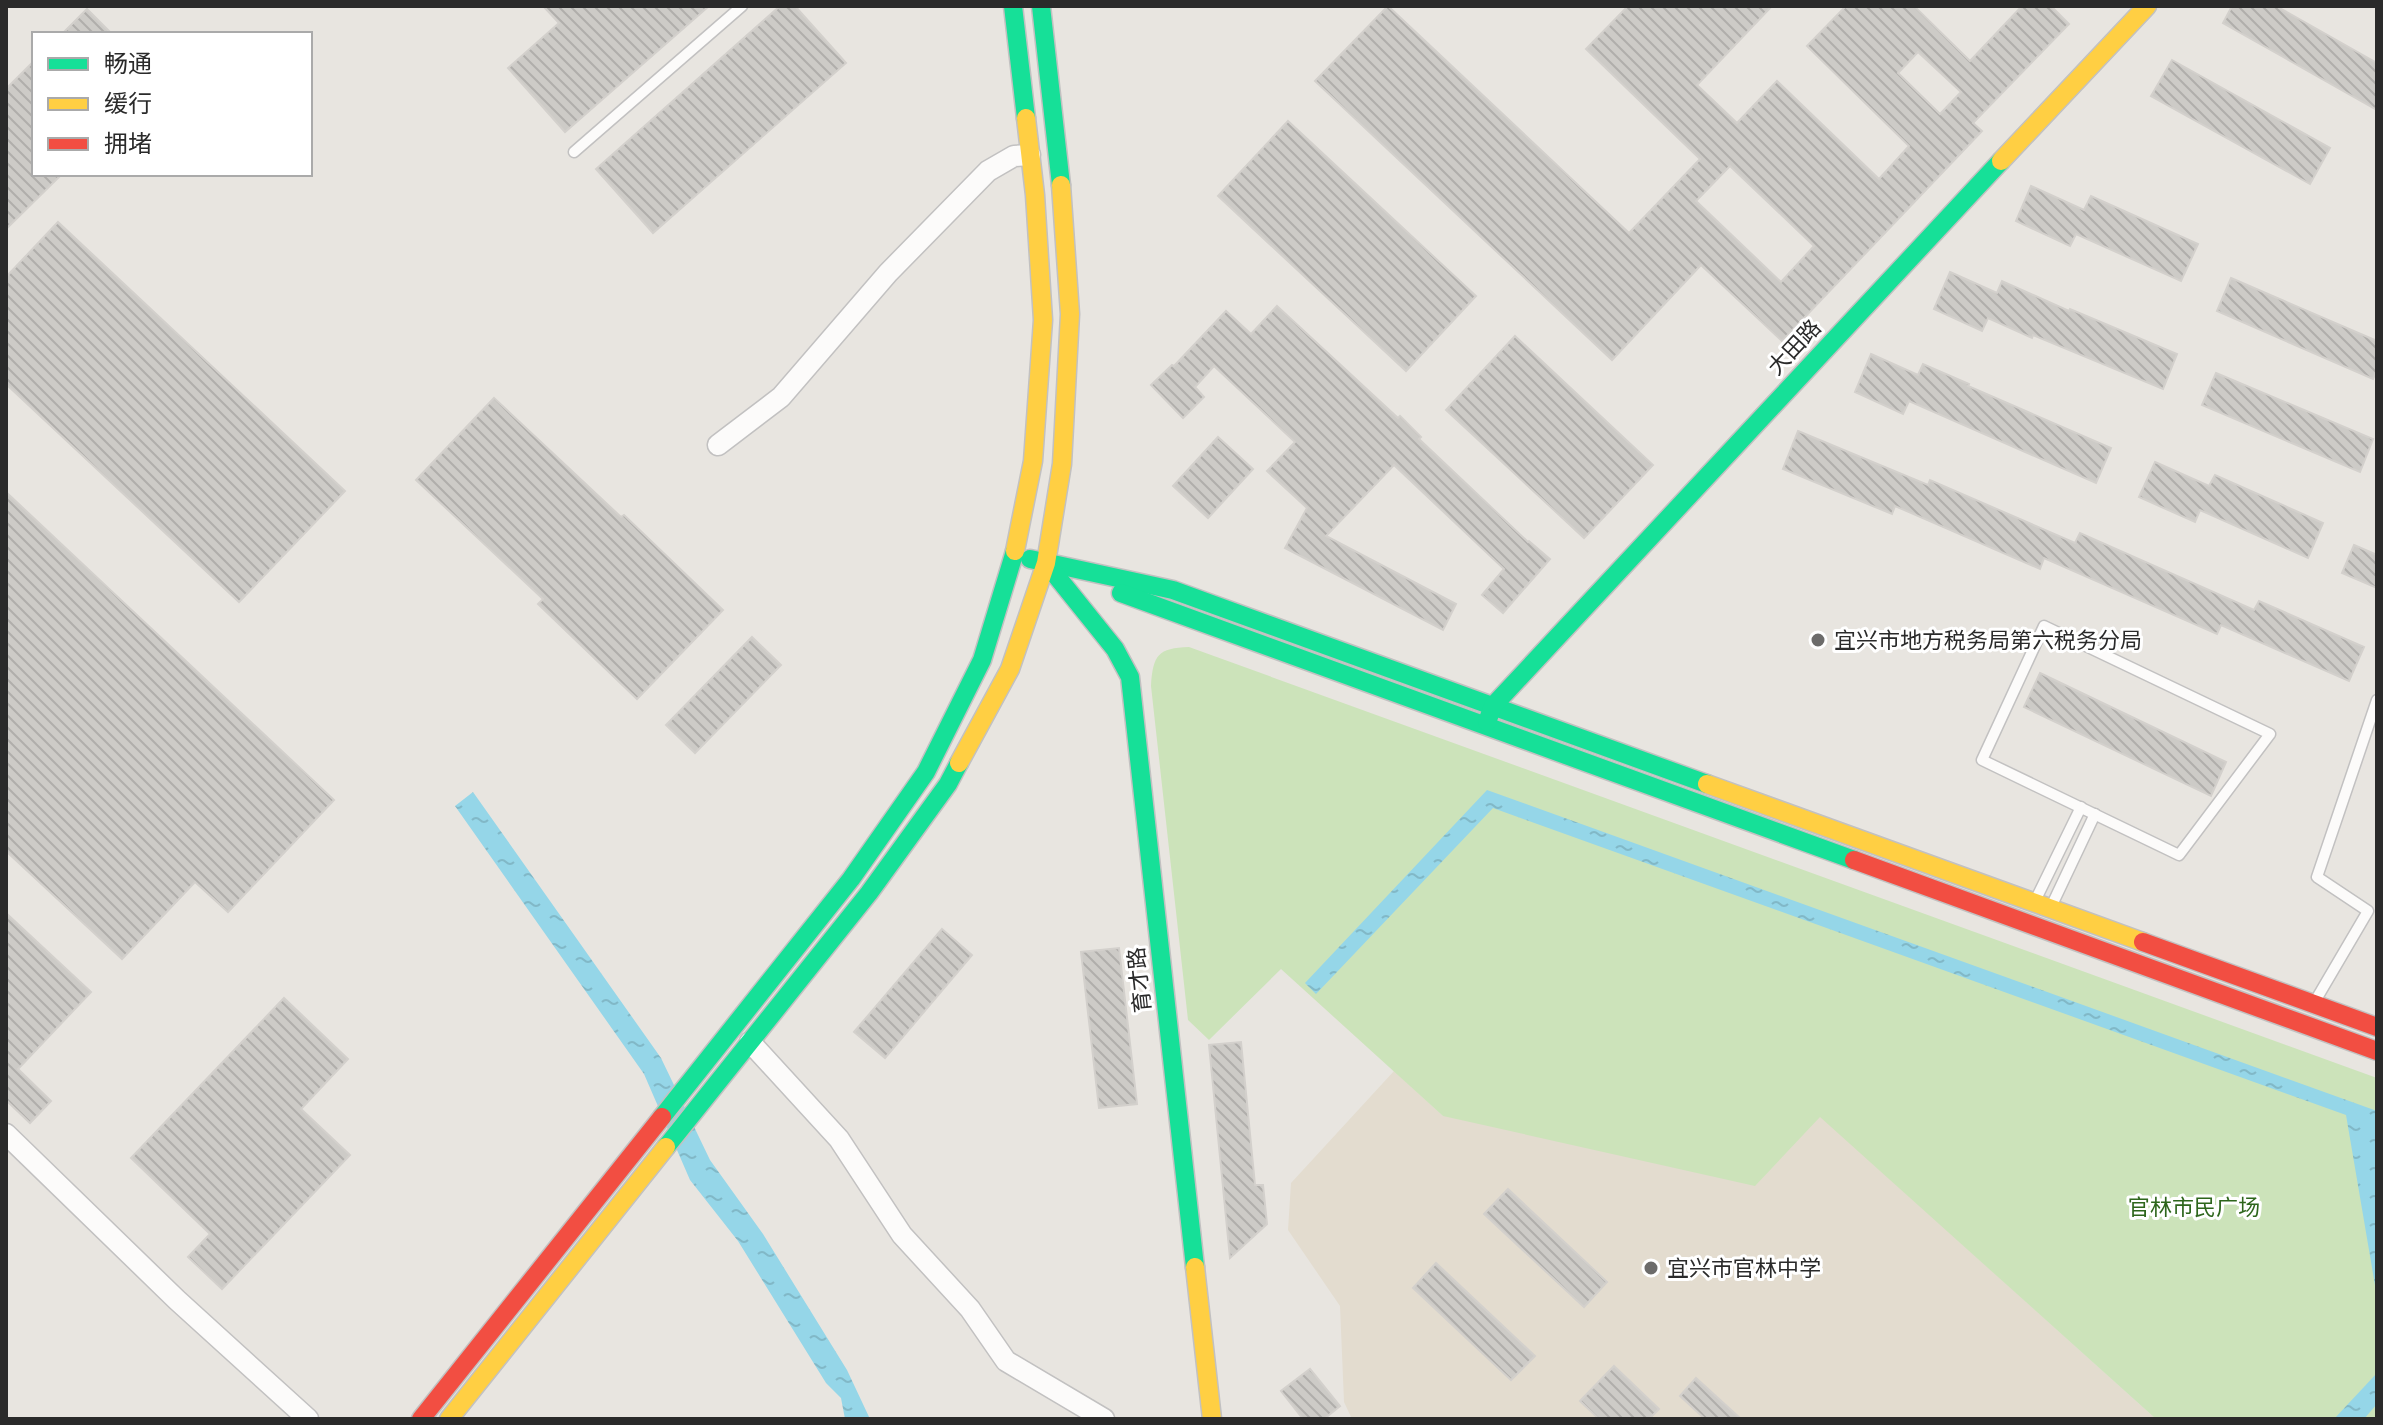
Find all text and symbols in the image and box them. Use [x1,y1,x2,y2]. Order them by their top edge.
legend [32,32,312,176]
text: 畅通 [104,47,152,82]
text: 缓行 [104,87,152,122]
text: 拥堵 [104,127,152,162]
street label: 大田路 [1761,313,1829,383]
place label: 宜兴市地方税务局第六税务分局 [1834,625,2142,657]
marker: 宜兴市地方税务局第六税务分局 [1809,631,1827,649]
street label: 育才路 [1121,945,1159,1014]
park label: 官林市民广场 [2128,1192,2260,1224]
place label: 宜兴市官林中学 [1667,1253,1821,1285]
marker: 宜兴市官林中学 [1642,1259,1660,1277]

